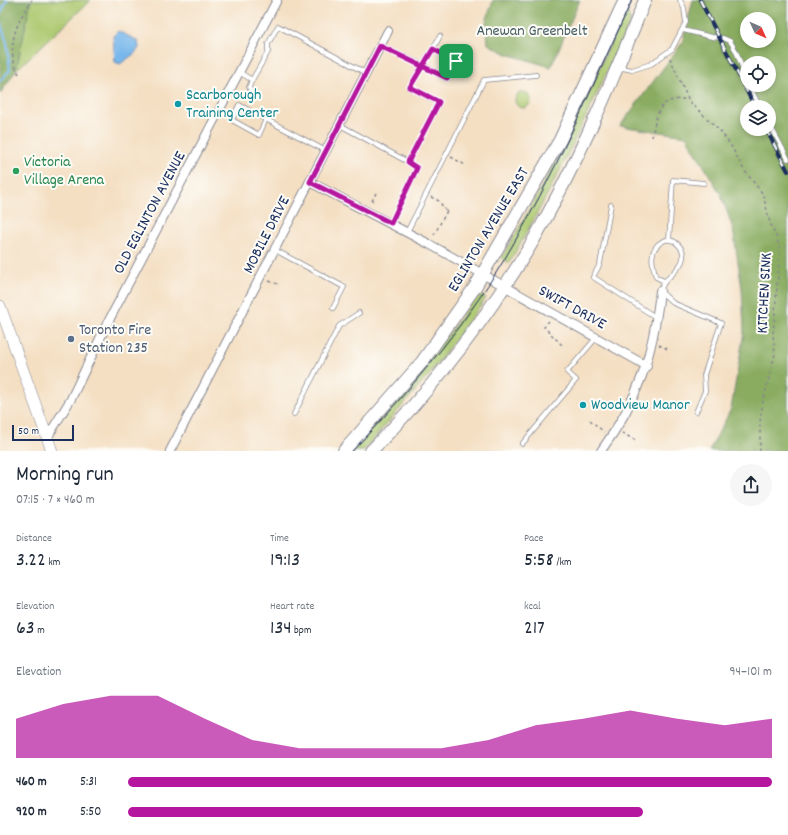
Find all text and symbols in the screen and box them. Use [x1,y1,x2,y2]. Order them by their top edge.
north arrow [740,12,776,48]
map controls [740,12,776,136]
park label: Anewan Greenbelt [476,20,588,43]
pin [439,44,473,78]
icon: arrive [445,50,467,72]
button: locate [740,56,776,92]
place label: Scarborough Training Center [186,84,278,125]
marker: Scarborough Training Center [173,99,183,109]
button: layers [740,100,776,136]
street label: OLD EGLINTON AVENUE [108,147,192,279]
place label: Victoria Village Arena [24,151,105,192]
street label: EGLINTON AVENUE EAST [443,163,536,297]
marker: Victoria Village Arena [11,166,21,176]
street label: MOBILE DRIVE [238,191,297,278]
street label: KITCHEN SINK [751,252,779,334]
street label: SWIFT DRIVE [534,280,611,336]
place label: Toronto Fire Station 235 [79,319,151,360]
marker: Toronto Fire Station 235 [66,334,76,344]
place label: Woodview Manor [591,394,690,417]
marker: Woodview Manor [578,400,588,410]
scale bar [12,423,74,442]
text: 50 m [18,424,39,440]
text: Morning run [16,460,114,491]
button: share [730,464,772,506]
text: 07:15 · 7 × 460 m [16,491,95,510]
text: Distance [16,531,52,547]
text: Time [270,531,289,547]
text: Pace [524,531,543,547]
text: 3.22 [16,547,46,575]
text: 19:13 [270,547,300,575]
text: 5:58 [524,547,554,575]
text: km [46,555,60,571]
text: /km [554,555,572,571]
text: Elevation [16,599,54,615]
text: Heart rate [270,599,314,615]
text: kcal [524,599,541,615]
text: 63 [16,615,35,643]
text: 134 [270,615,292,643]
text: 217 [524,615,545,643]
text: m [35,623,45,639]
text: bpm [292,623,311,639]
text: Elevation [16,663,61,682]
text: 94–101 m [730,663,772,682]
text: 460 m [16,773,47,792]
text: 5:31 [80,773,97,792]
text: 920 m [16,803,47,822]
text: 5:50 [80,803,101,822]

